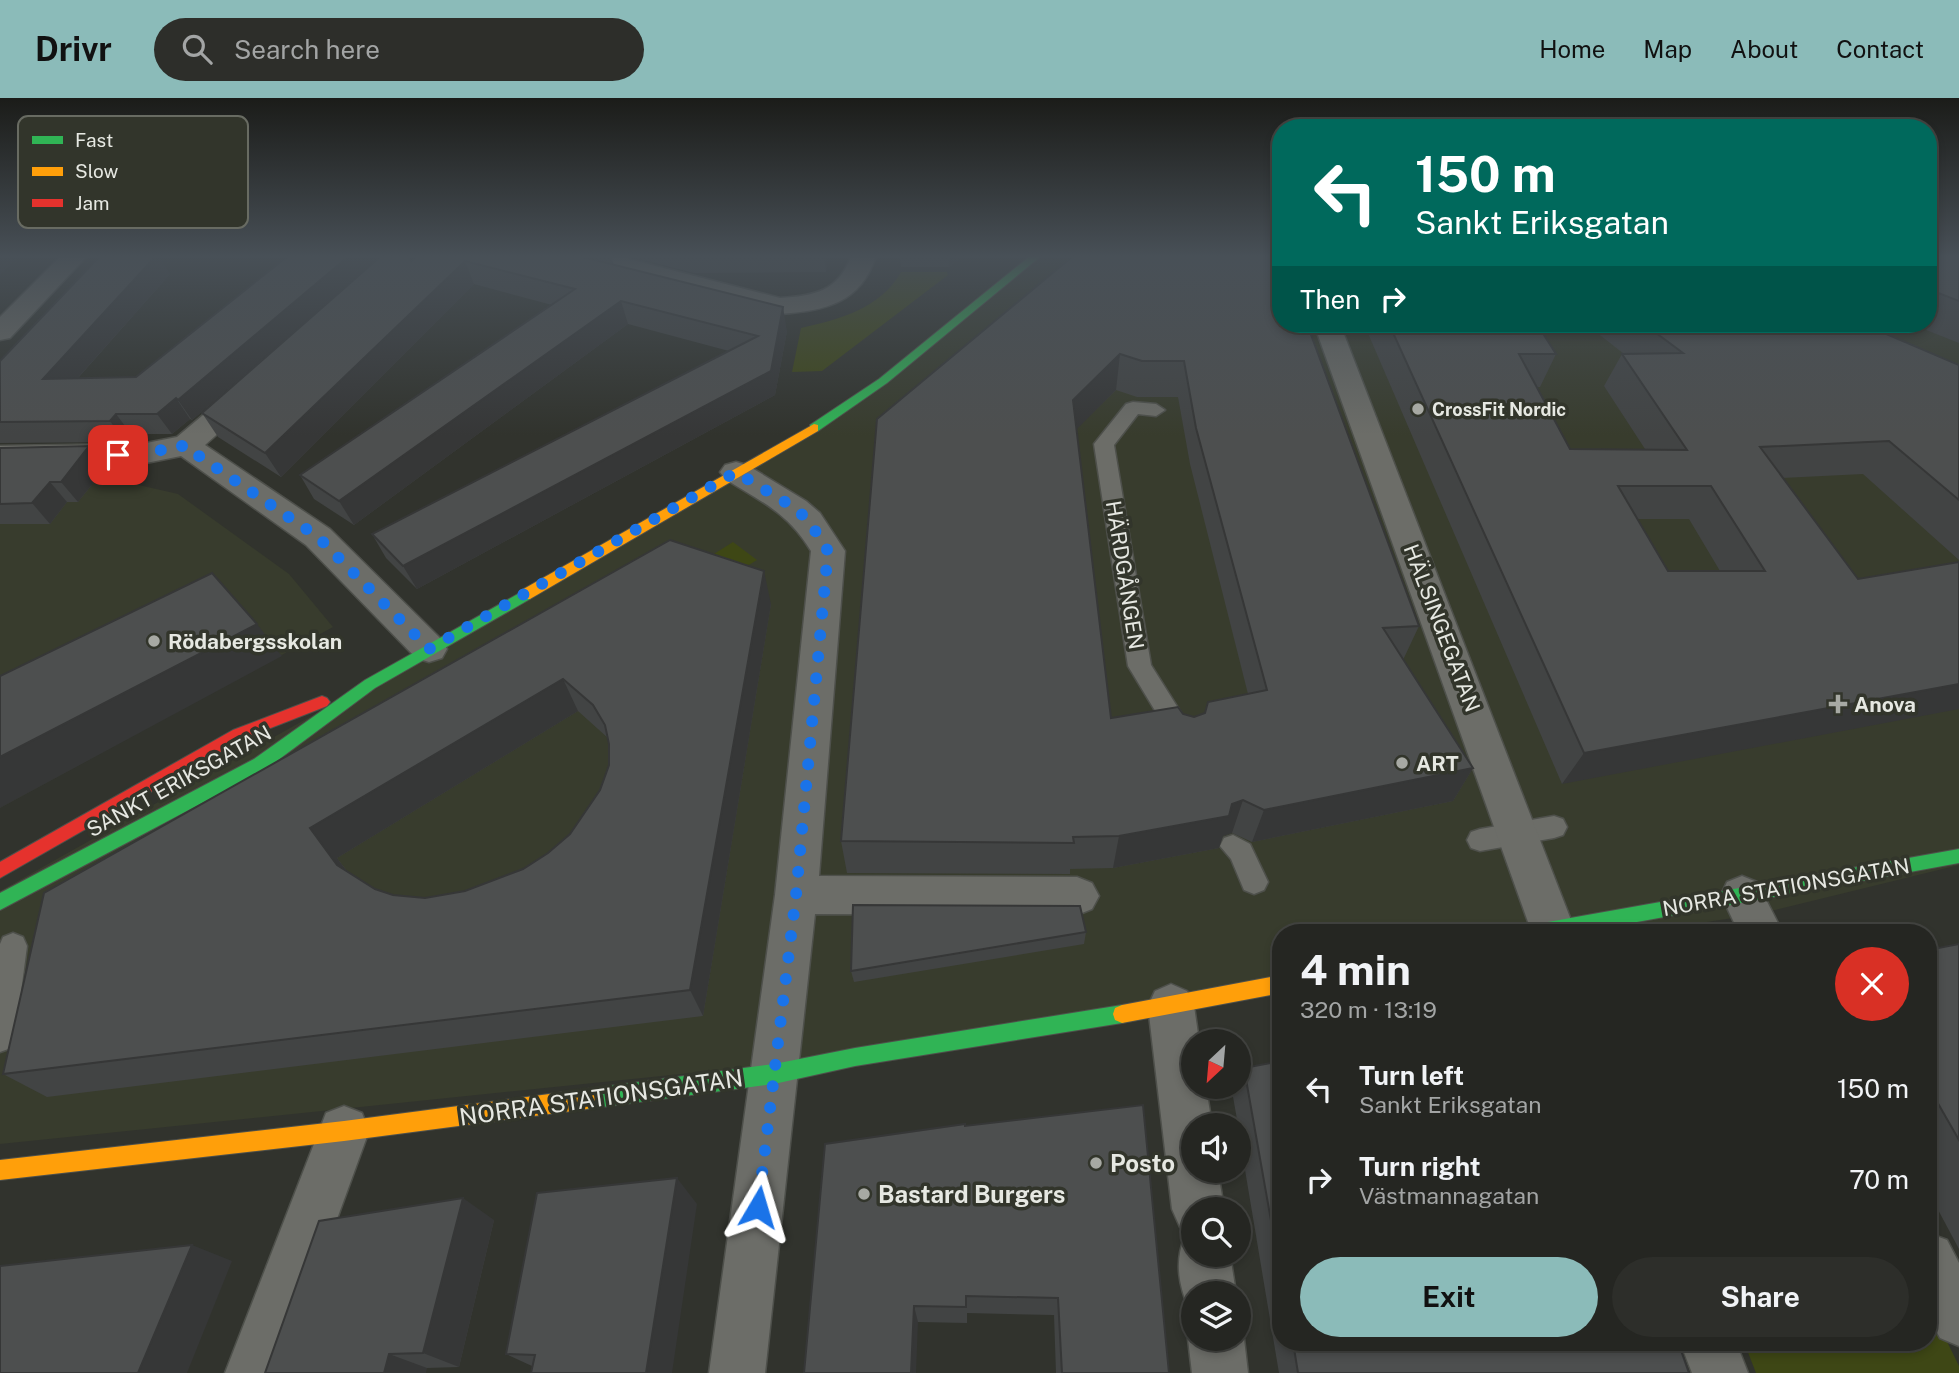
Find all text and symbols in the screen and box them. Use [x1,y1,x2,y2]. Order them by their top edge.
search box [154,18,644,81]
text: Drivr [35,30,112,68]
icon: search [178,30,216,68]
text: Search here [234,34,380,65]
text: Home [1539,35,1605,63]
text: Map [1643,35,1692,63]
text: About [1730,35,1798,63]
text: Contact [1836,35,1924,63]
legend [18,116,248,228]
text: Fast [75,129,113,151]
text: 150 m [1415,145,1556,203]
icon: left [1300,147,1391,238]
text: Slow [75,160,119,182]
text: Jam [75,192,109,214]
text: Sankt Eriksgatan [1415,204,1669,241]
icon: right [1374,280,1412,318]
text: Then [1300,284,1360,315]
place label: CrossFit Nordic [1432,399,1566,420]
marker: CrossFit Nordic [1410,401,1426,417]
pin [88,425,148,485]
icon: arrive [99,436,137,474]
street label: HÄRDGÅNGEN [1101,499,1150,651]
street label: HÄLSINGEGATAN [1399,541,1485,715]
place label: Rödabergsskolan [168,629,342,654]
marker: Rödabergsskolan [146,633,162,649]
place label: Anova [1854,692,1916,717]
marker: Anova [1828,694,1848,714]
street label: SANKT ERIKSGATAN [82,720,276,842]
place label: ART [1416,751,1459,776]
marker: ART [1394,755,1410,771]
street label: NORRA STATIONSGATAN [1660,853,1912,921]
text: 4 min [1300,945,1411,994]
button: close [1835,947,1909,1021]
text: 320 m · 13:19 [1300,996,1437,1023]
north arrow [1181,1029,1251,1099]
map controls [1181,1029,1251,1351]
text: Turn left [1359,1060,1464,1091]
street label: NORRA STATIONSGATAN [457,1063,745,1131]
icon: left [1300,1070,1338,1108]
text: 150 m [1837,1073,1909,1104]
text: Sankt Eriksgatan [1359,1091,1542,1118]
button: sound [1181,1113,1251,1183]
place label: Posto [1110,1149,1175,1177]
text: Turn right [1359,1151,1481,1182]
marker: Posto [1088,1155,1104,1171]
icon: right [1300,1161,1338,1199]
text: 70 m [1849,1164,1909,1195]
position arrow [721,1170,795,1244]
place label: Bastard Burgers [878,1180,1066,1208]
text: Västmannagatan [1359,1182,1539,1209]
marker: Bastard Burgers [856,1186,872,1202]
button: search [1181,1197,1251,1267]
button: Exit [1300,1257,1598,1337]
button: Share [1612,1257,1909,1337]
button: layers [1181,1281,1251,1351]

